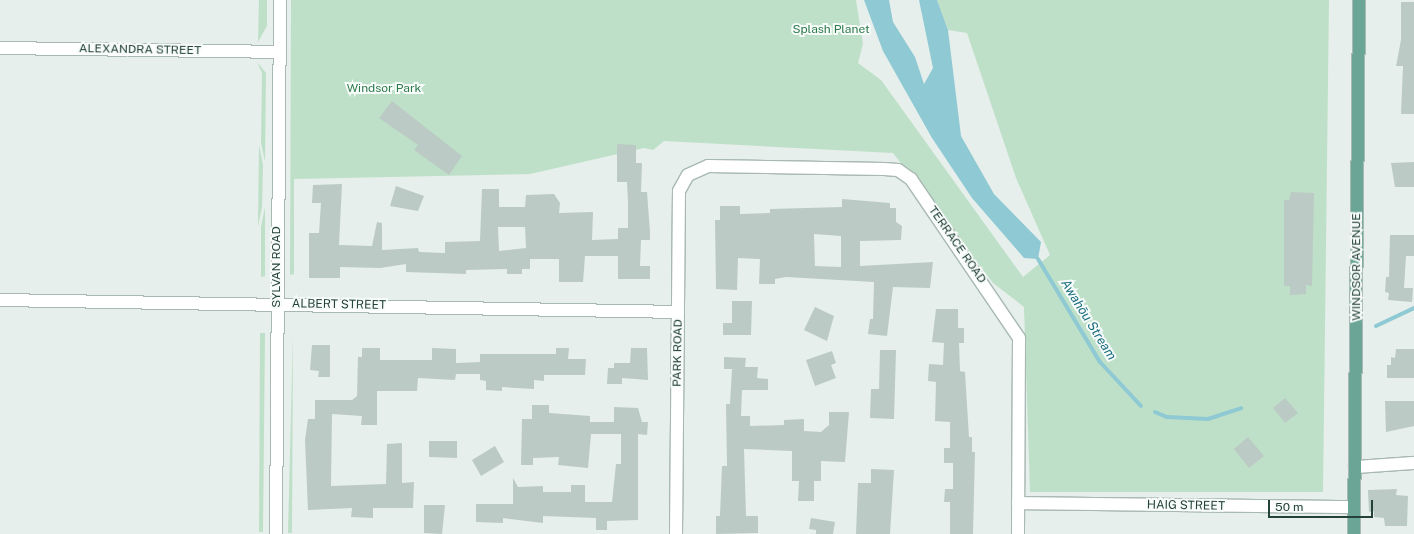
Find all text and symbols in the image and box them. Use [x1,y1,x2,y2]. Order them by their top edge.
park label: Splash Planet [792,23,870,37]
street label: ALEXANDRA STREET [79,42,201,58]
park label: Windsor Park [347,82,421,96]
street label: TERRACE ROAD [925,204,989,286]
street label: WINDSOR AVENUE [1350,213,1364,321]
street label: SYLVAN ROAD [270,226,284,308]
water label: Awahōu Stream [1057,277,1119,363]
street label: ALBERT STREET [292,297,386,313]
street label: PARK ROAD [670,319,686,387]
scale bar [1270,492,1375,518]
street label: HAIG STREET [1147,498,1225,514]
text: 50 m [1275,500,1303,514]

